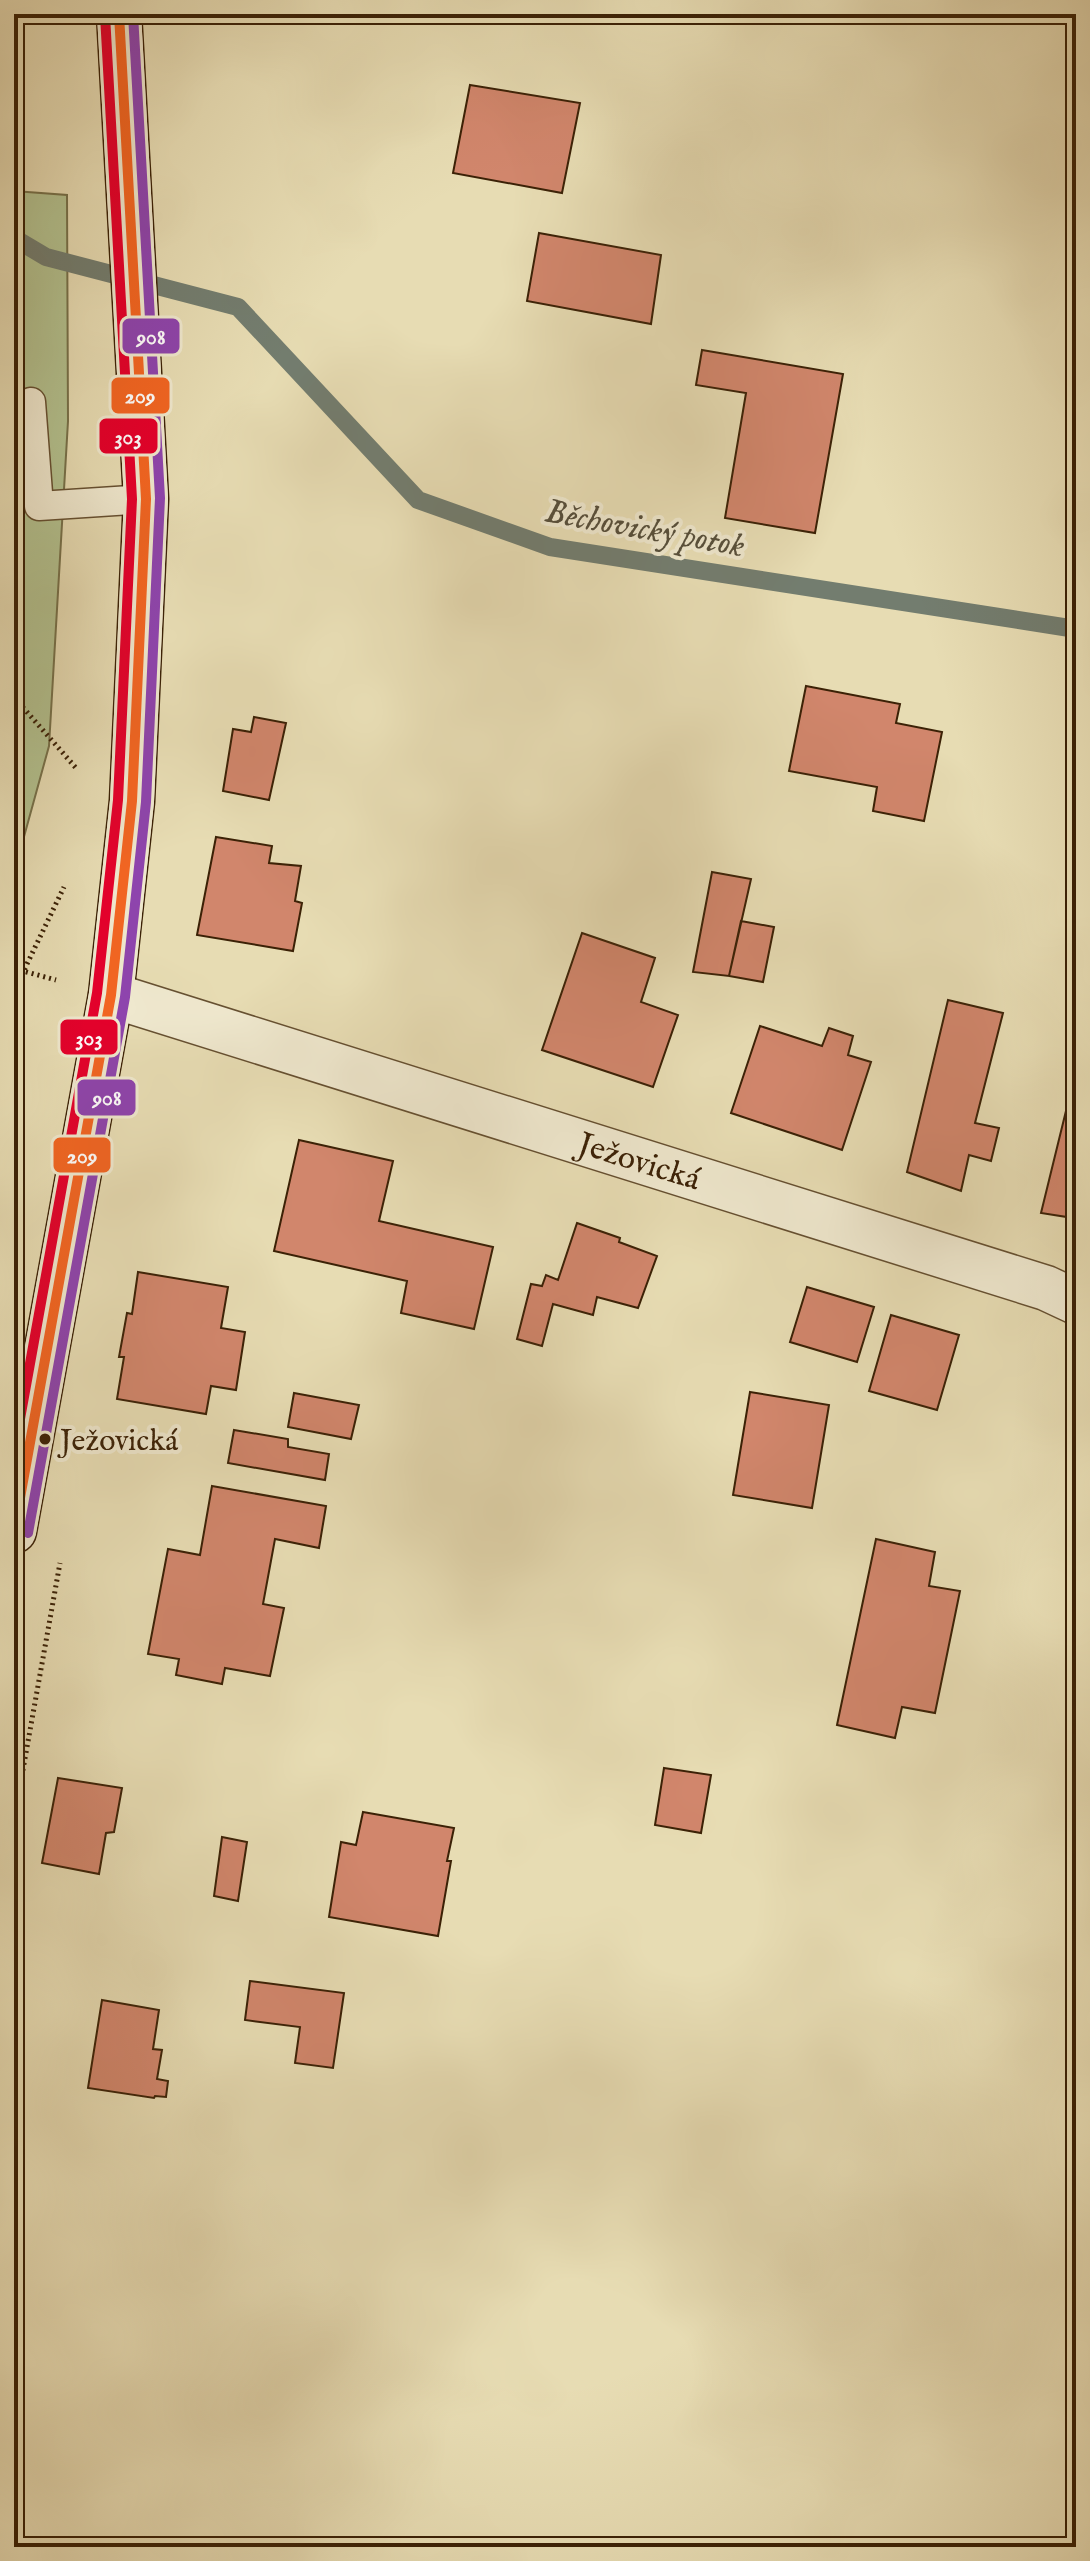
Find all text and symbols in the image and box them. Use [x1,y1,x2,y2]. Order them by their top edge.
line badge: 908 [121,317,181,355]
text: 908 [135,324,166,352]
line badge: 209 [110,376,171,415]
text: 209 [125,383,155,411]
line badge: 303 [98,417,159,455]
text: 303 [114,424,142,452]
water label: Běchovický potok [541,491,748,568]
line badge: 303 [59,1018,119,1056]
text: 303 [75,1025,103,1053]
line badge: 908 [76,1078,137,1117]
text: 908 [91,1085,122,1113]
street label: Ježovická [570,1124,705,1202]
line badge: 209 [52,1136,112,1174]
text: 209 [67,1143,97,1171]
place label: Ježovická [57,1423,178,1461]
marker: Ježovická [37,1431,53,1447]

